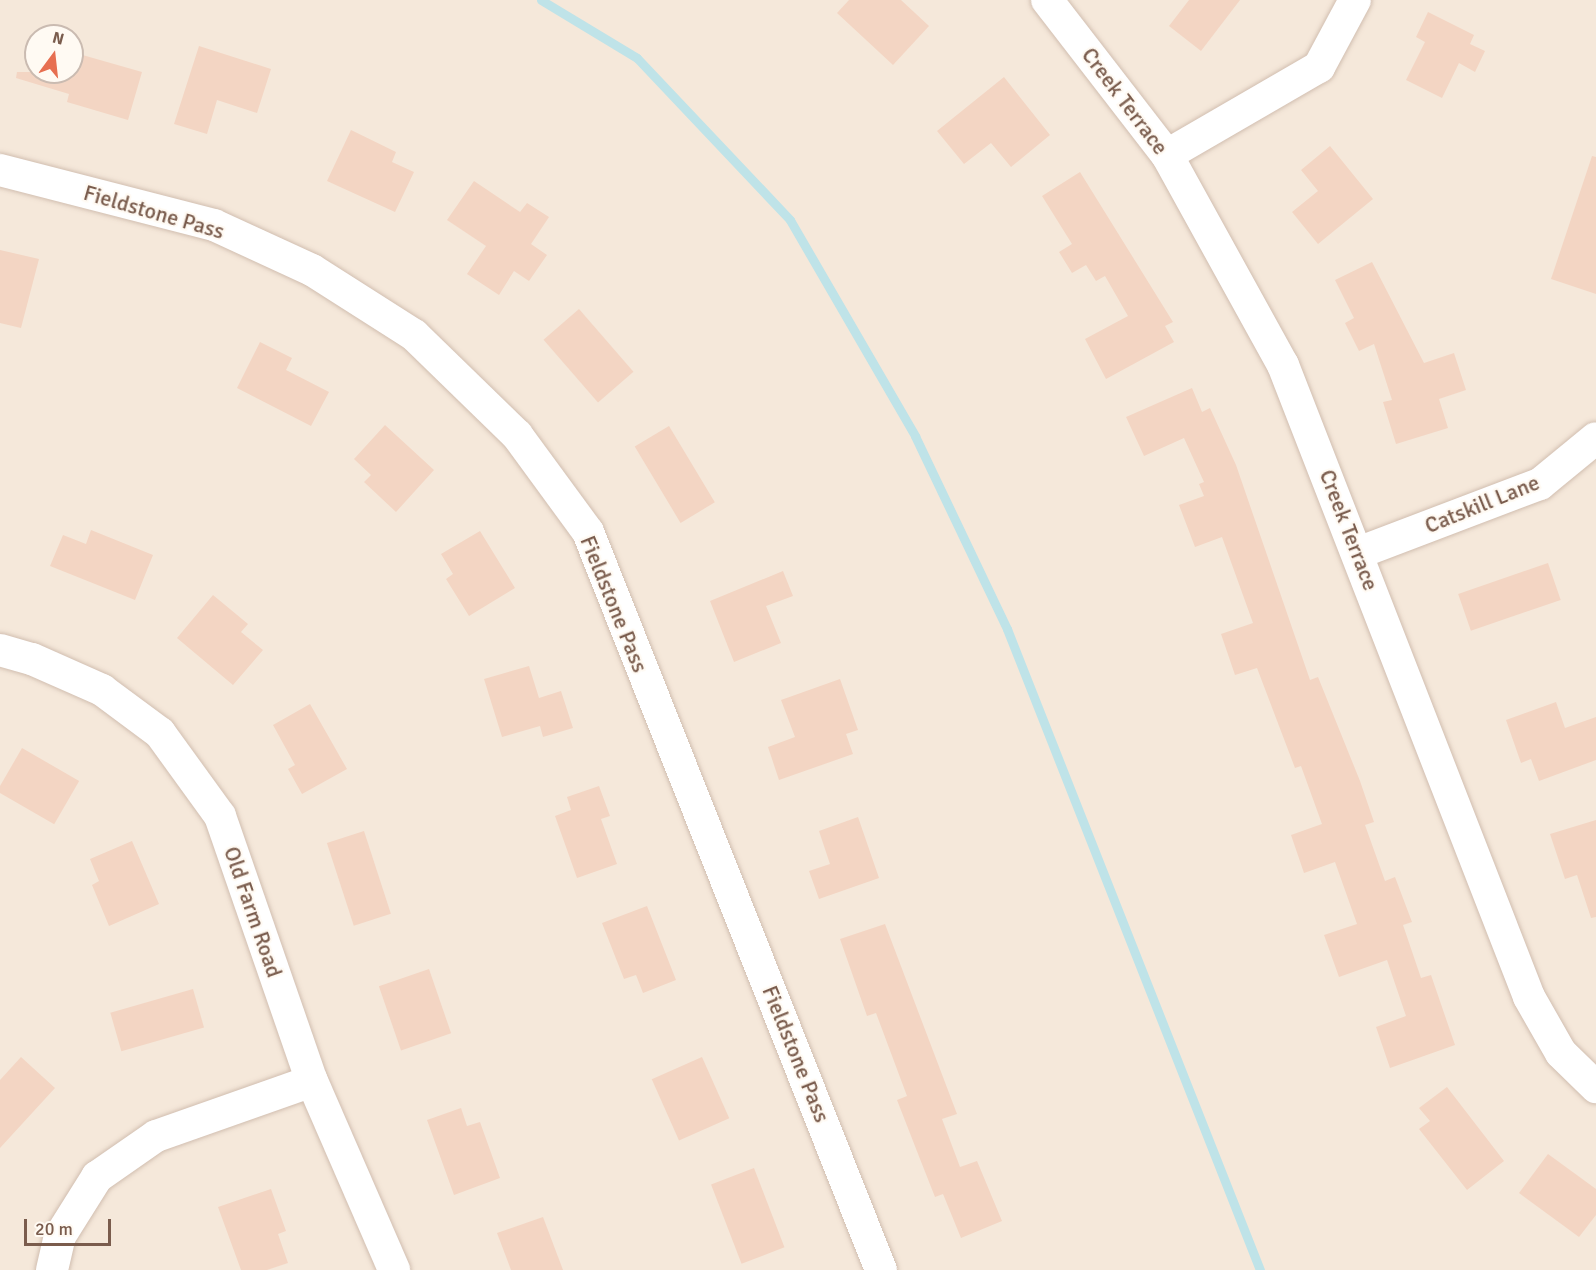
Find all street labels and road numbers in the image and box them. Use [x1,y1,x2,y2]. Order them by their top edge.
street label: Creek Terrace [1076,42,1174,160]
street label: Fieldstone Pass [81,179,227,245]
street label: Creek Terrace [1314,466,1384,594]
street label: Catskill Lane [1421,469,1543,539]
street label: Fieldstone Pass [575,532,653,676]
street label: Old Farm Road [218,843,288,981]
street label: Fieldstone Pass [757,982,835,1126]

